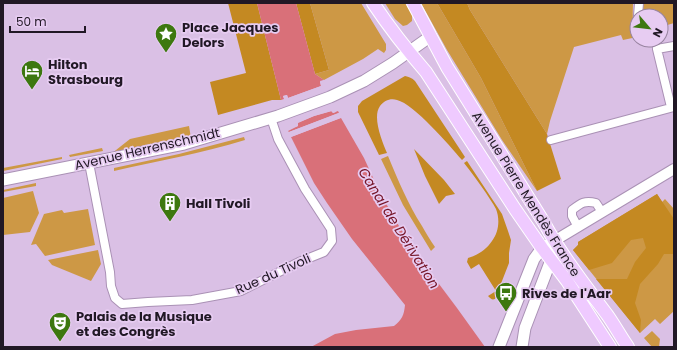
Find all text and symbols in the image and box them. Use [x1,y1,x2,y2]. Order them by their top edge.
scale bar [10,8,85,34]
north arrow [629,8,669,48]
text: 50 m [16,13,47,30]
place label: Place Jacques Delors [182,18,278,52]
place icon: Place Jacques Delors [153,21,179,54]
text: N [649,25,667,40]
place label: Hilton Strasbourg [48,55,123,89]
hotel icon: Hilton Strasbourg [19,58,45,91]
street label: Avenue Pierre Mendès France [467,108,585,280]
street label: Avenue Herrenschmidt [73,123,222,175]
water label: Canal de Dérivation [354,163,445,293]
building icon: Hall Tivoli [157,190,183,223]
place label: Hall Tivoli [186,194,251,213]
street label: Rue du Tivoli [232,249,314,299]
bus stop icon: Rives de l'Aar [493,280,519,313]
place label: Rives de l'Aar [522,284,611,303]
place label: Palais de la Musique et des Congrès [76,307,212,341]
theatre icon: Palais de la Musique et des Congrès [47,310,73,343]

